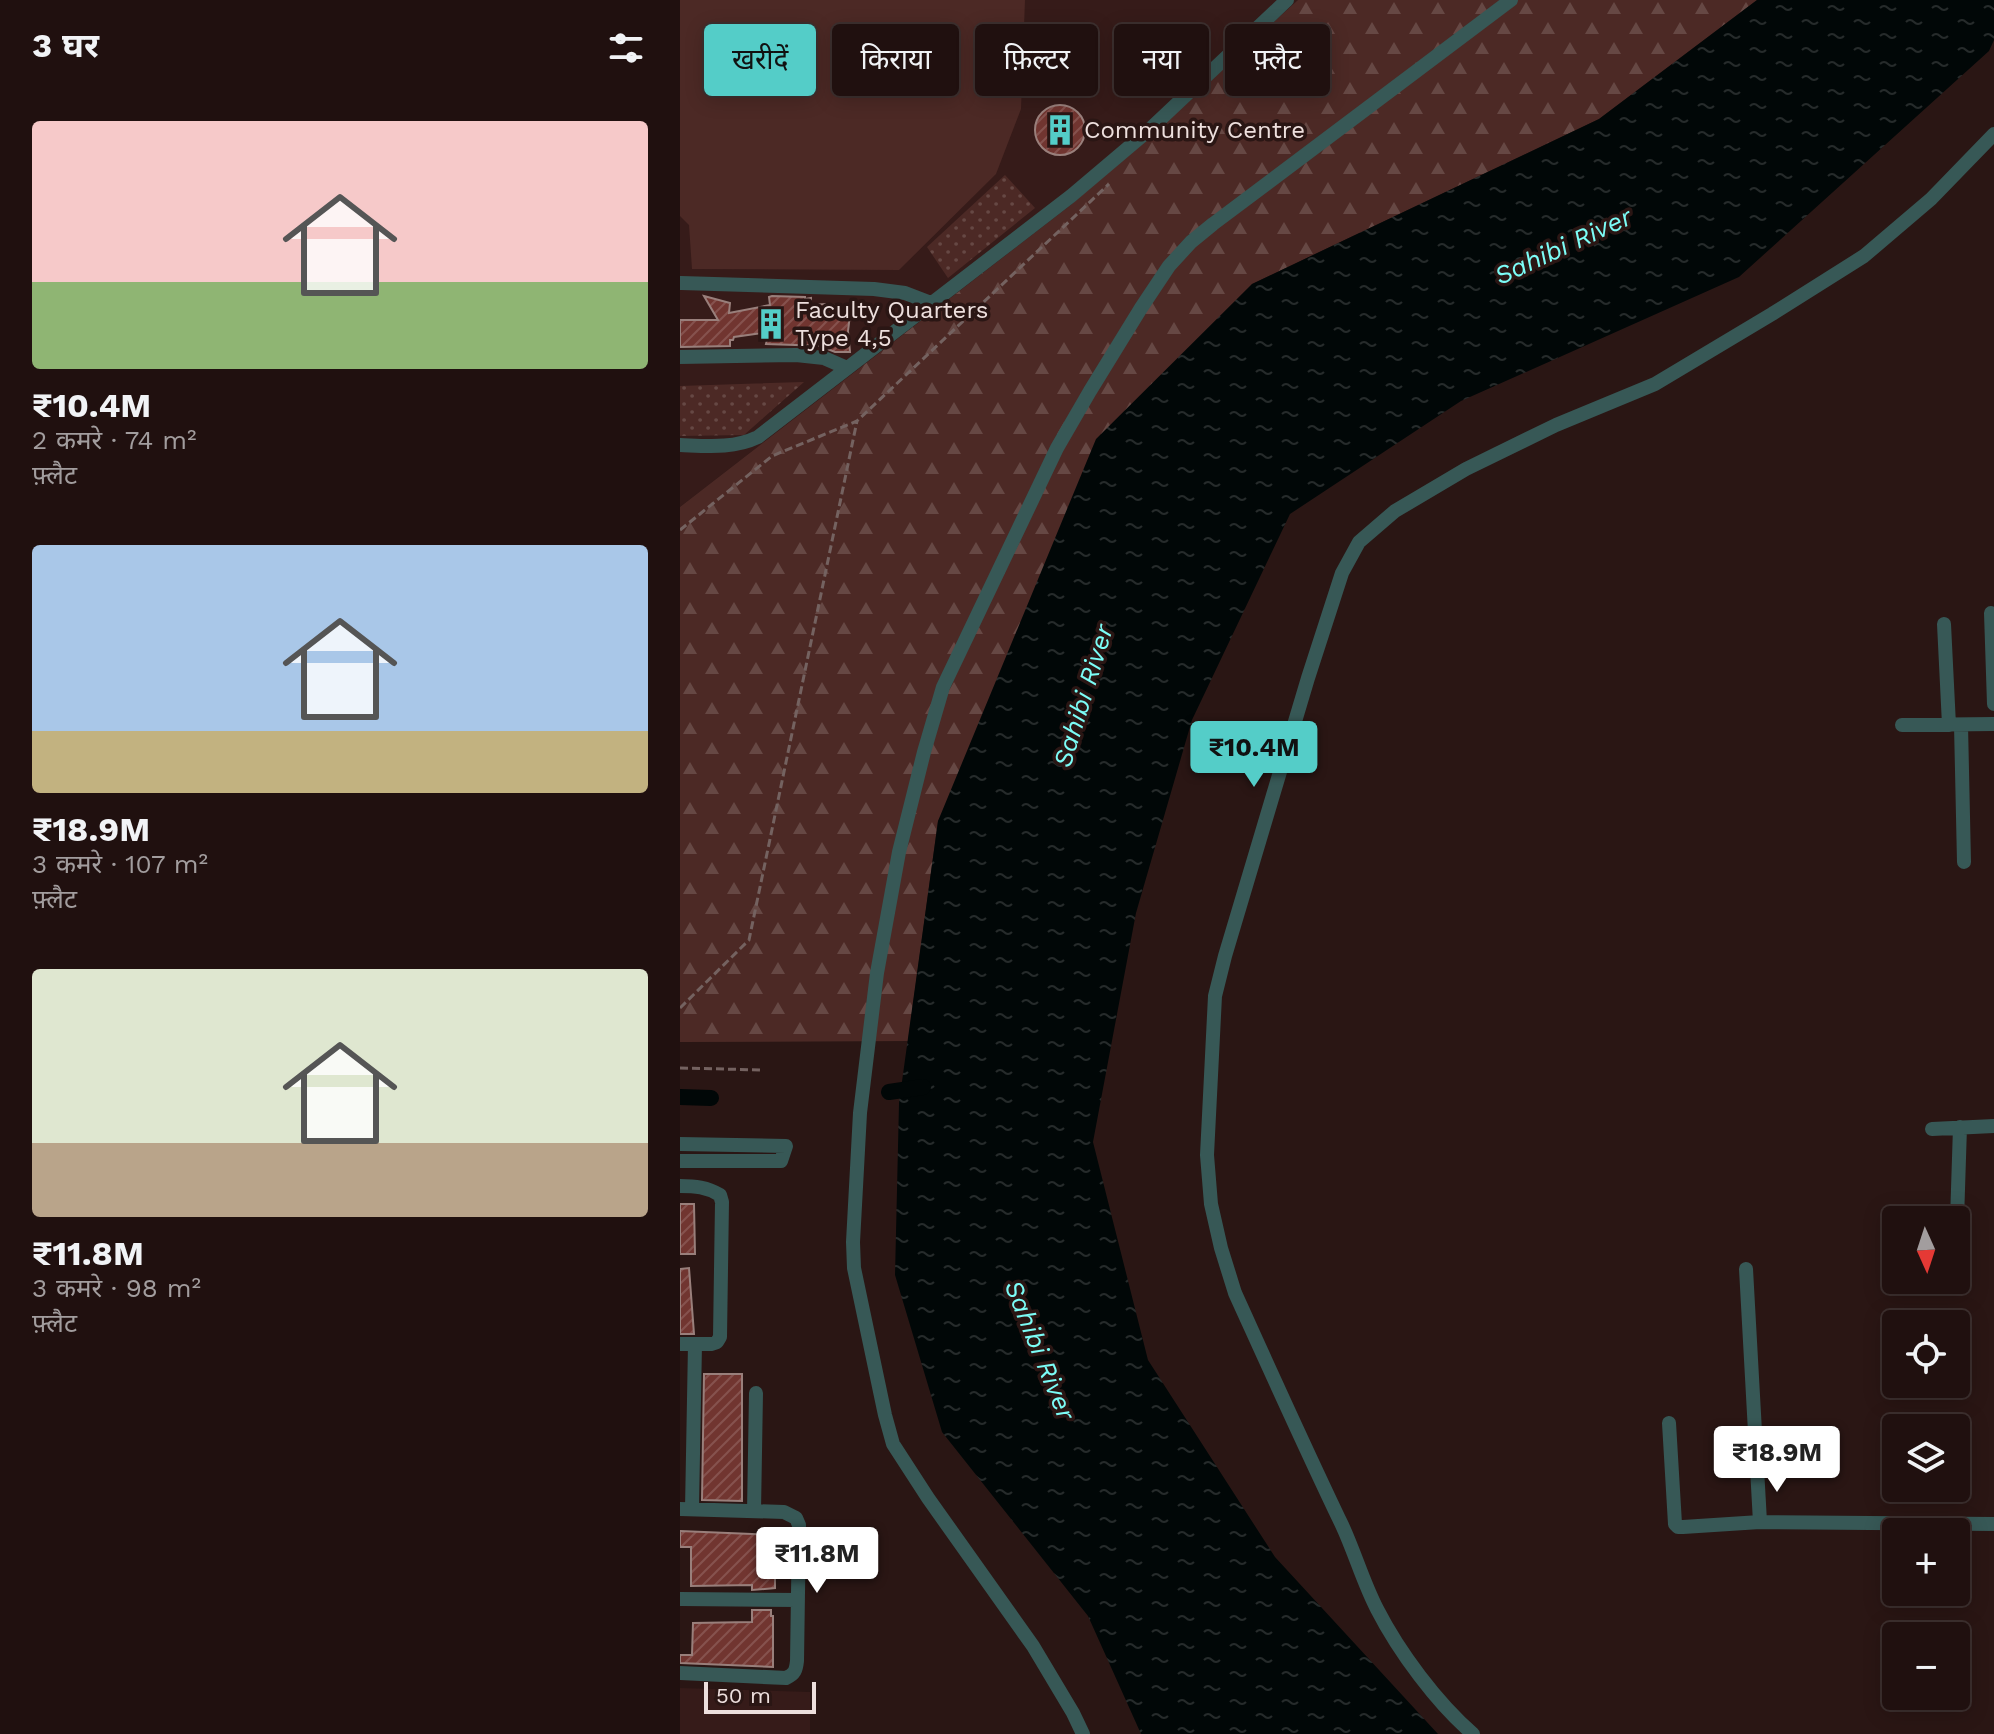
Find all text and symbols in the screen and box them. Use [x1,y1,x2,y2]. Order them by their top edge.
chip: खरीदें [704,24,816,96]
chip: किराया [832,24,959,96]
chip: फ़िल्टर [975,24,1098,96]
chip: नया [1114,24,1209,96]
chip: फ़्लैट [1225,24,1330,96]
text: 3 घर [32,25,99,65]
icon: filters [604,26,648,70]
building icon: Community Centre [1043,113,1077,147]
place label: Community Centre [1084,116,1305,144]
icon: home [268,173,412,317]
water label: Sahibi River [1490,201,1637,291]
place label: Faculty Quarters Type 4,5 [795,296,988,352]
building icon: Faculty Quarters Type 4,5 [754,307,788,341]
text: ₹10.4M [32,385,151,425]
text: 2 कमरे · 74 m² [32,425,197,455]
text: फ़्लैट [32,460,77,490]
icon: home [268,597,412,741]
water label: Sahibi River [1047,620,1119,771]
pin: ₹10.4M [1189,721,1319,789]
text: ₹10.4M [1208,732,1300,762]
text: ₹18.9M [32,809,150,849]
text: 3 कमरे · 107 m² [32,849,208,879]
text: फ़्लैट [32,884,77,914]
icon: home [268,1021,412,1165]
north arrow [1882,1206,1970,1294]
map controls [1882,1206,1970,1710]
text: ₹11.8M [32,1233,144,1273]
text: 3 कमरे · 98 m² [32,1273,201,1303]
water label: Sahibi River [998,1276,1082,1425]
text: फ़्लैट [32,1308,77,1338]
button: locate [1882,1310,1970,1398]
button: layers [1882,1414,1970,1502]
pin: ₹18.9M [1712,1426,1842,1494]
text: ₹18.9M [1732,1437,1822,1467]
button: + [1882,1518,1970,1606]
pin: ₹11.8M [752,1527,882,1595]
text: ₹11.8M [774,1538,860,1568]
button: − [1882,1622,1970,1710]
scale bar [704,1678,816,1714]
text: 50 m [716,1683,771,1708]

